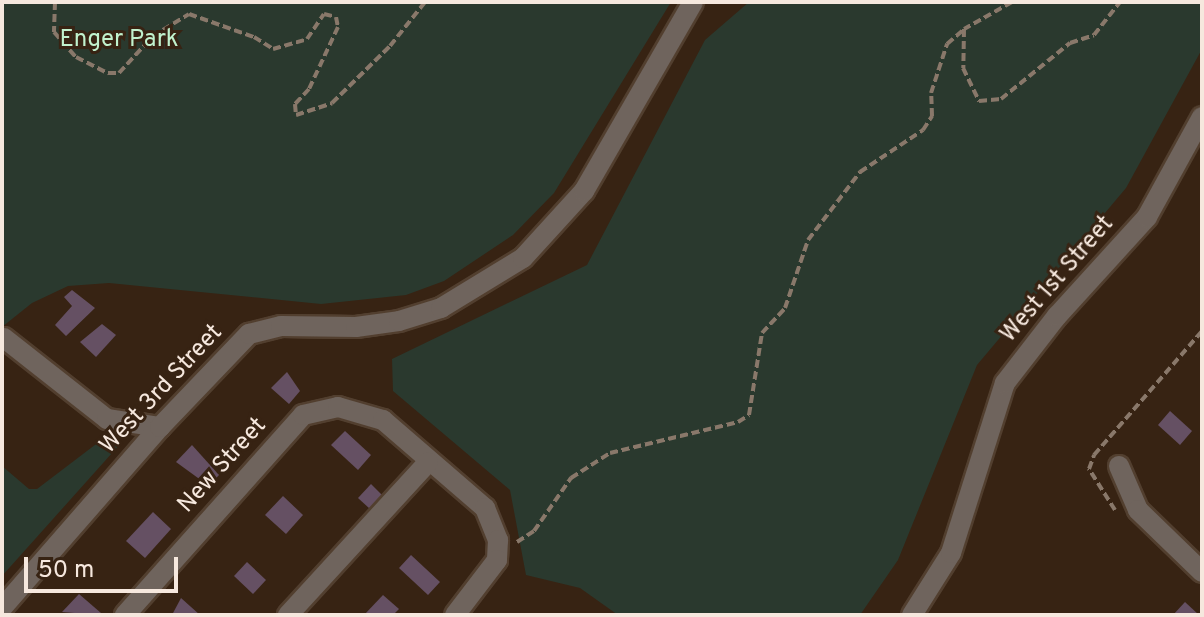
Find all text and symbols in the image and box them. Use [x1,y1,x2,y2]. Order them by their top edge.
park label: Enger Park [59,27,179,55]
street label: West 1st Street [995,211,1121,349]
street label: West 3rd Street [95,319,229,461]
street label: New Street [173,412,273,520]
scale bar [28,541,182,591]
text: 50 m [38,556,94,586]

